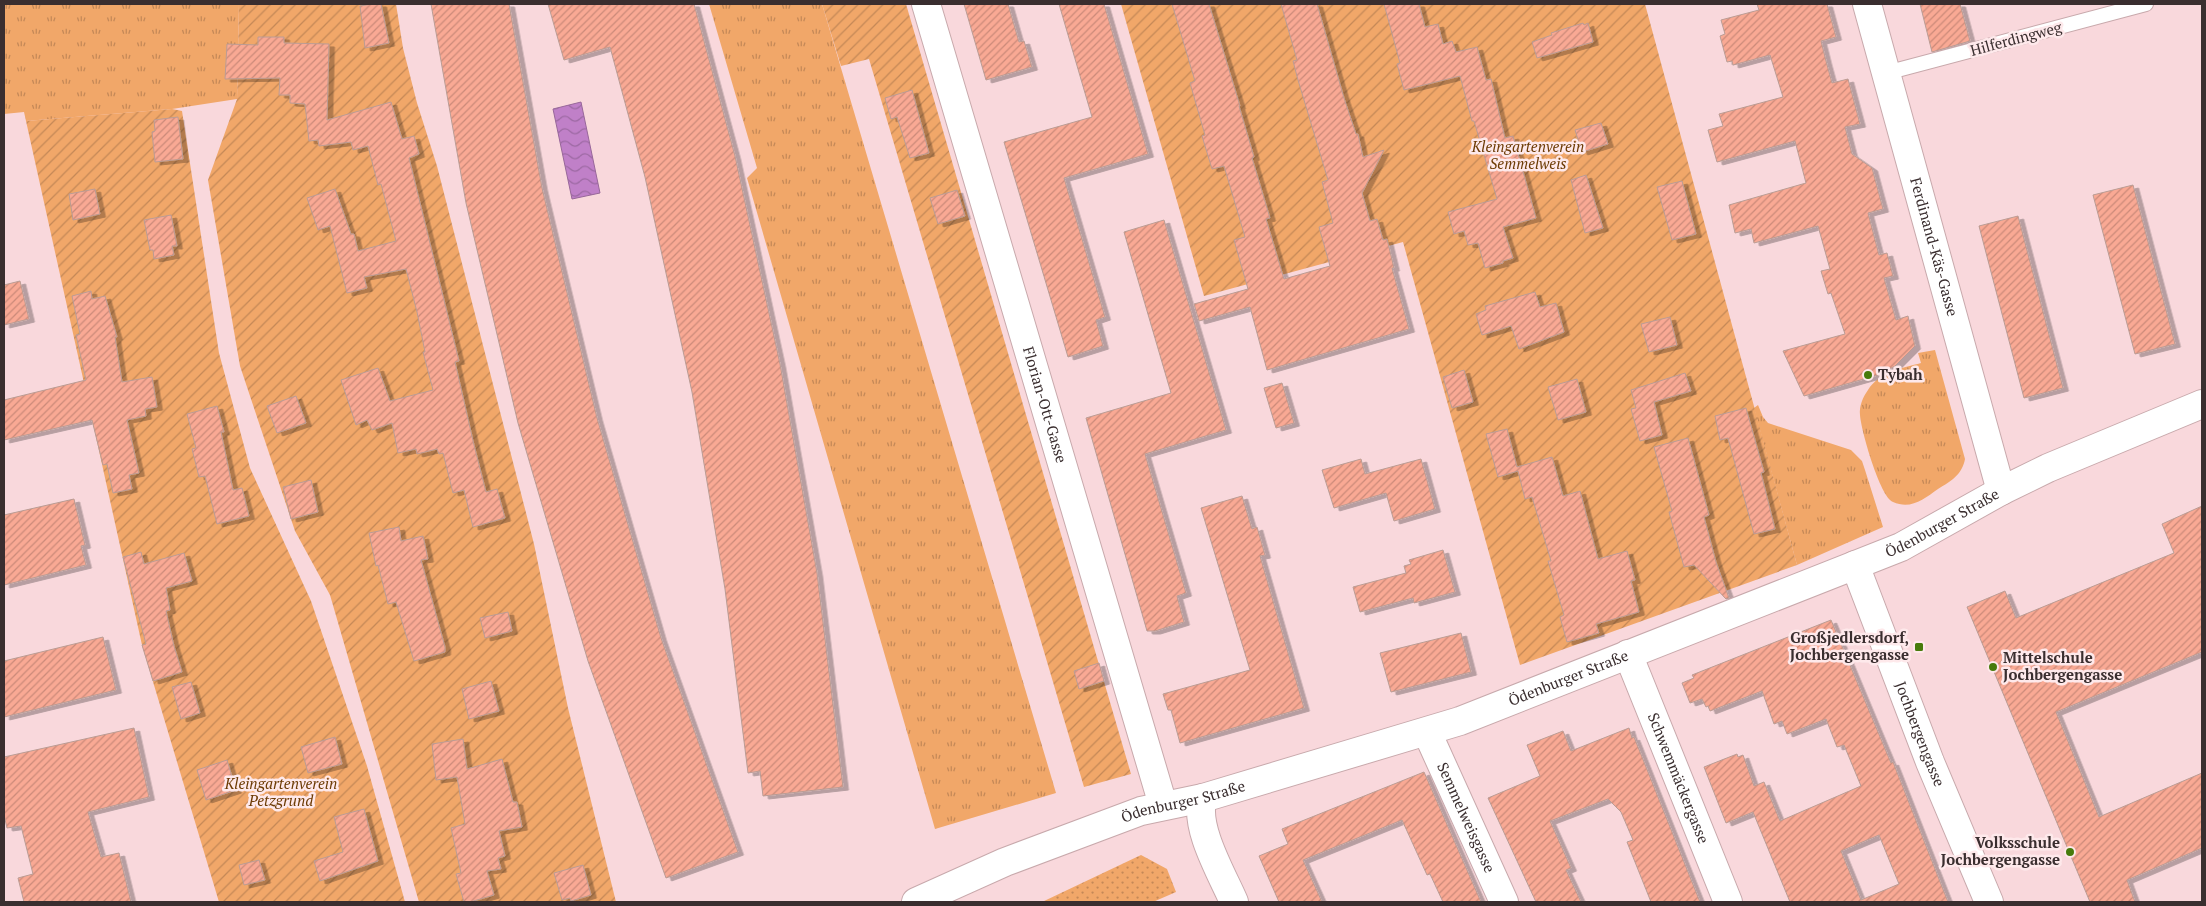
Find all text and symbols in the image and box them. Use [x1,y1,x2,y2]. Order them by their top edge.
street label: Hilferdingweg [1968,16,2065,60]
park label: Kleingartenverein Semmelweis [1471,136,1584,173]
street label: Ferdinand-Käs-Gasse [1906,175,1963,318]
street label: Florian-Ott-Gasse [1019,344,1072,465]
place label: Tybah [1878,364,1923,384]
marker: Tybah [1862,369,1874,381]
street label: Ödenburger Straße [1882,483,2002,561]
place label: Großjedlersdorf, Jochbergengasse [1790,627,1909,664]
marker: Großjedlersdorf, Jochbergengasse [1913,641,1925,653]
street label: Ödenburger Straße [1505,645,1631,710]
place label: Mittelschule Jochbergengasse [2003,647,2122,684]
marker: Mittelschule Jochbergengasse [1987,661,1999,673]
street label: Jochbergengasse [1891,678,1950,789]
street label: Schwemmäckergasse [1644,709,1714,846]
street label: Semmelweisgasse [1433,759,1500,875]
park label: Kleingartenverein Petzgrund [224,773,337,810]
street label: Ödenburger Straße [1118,775,1247,827]
place label: Volksschule Jochbergengasse [1941,832,2060,869]
marker: Volksschule Jochbergengasse [2064,846,2076,858]

